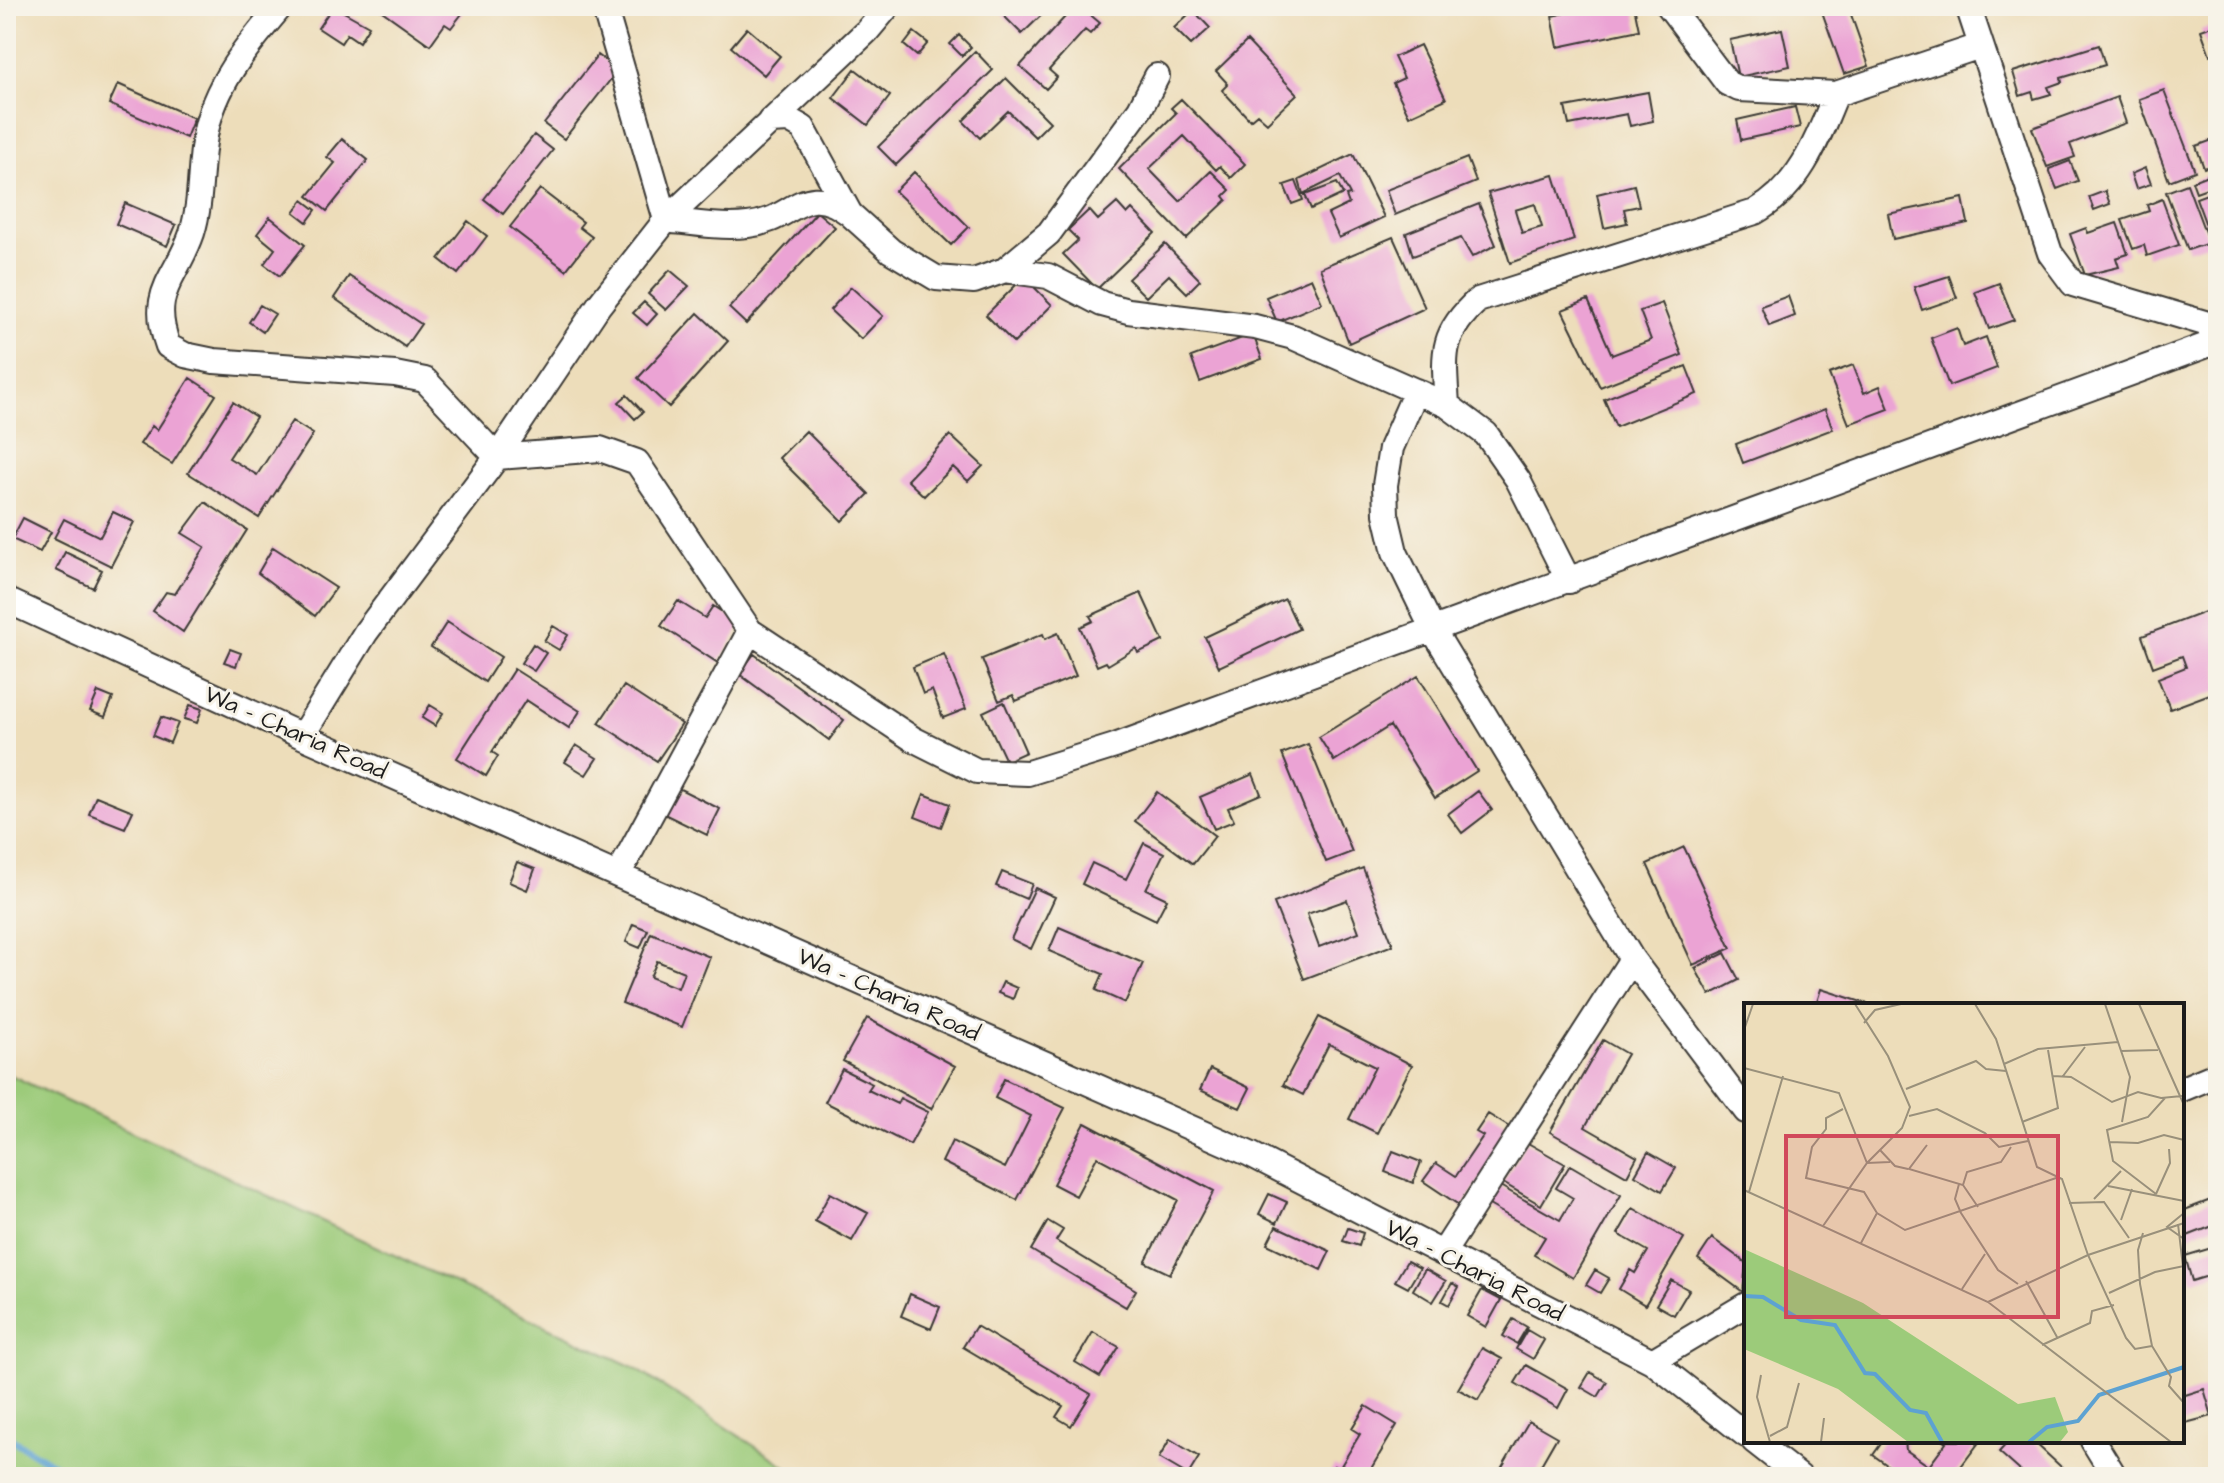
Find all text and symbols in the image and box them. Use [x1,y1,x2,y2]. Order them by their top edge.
street label: Wa - Charia Road [199,677,392,788]
street label: Wa - Charia Road [792,939,985,1050]
inset map [1744,1003,2184,1443]
street label: Wa - Charia Road [1379,1211,1570,1331]

